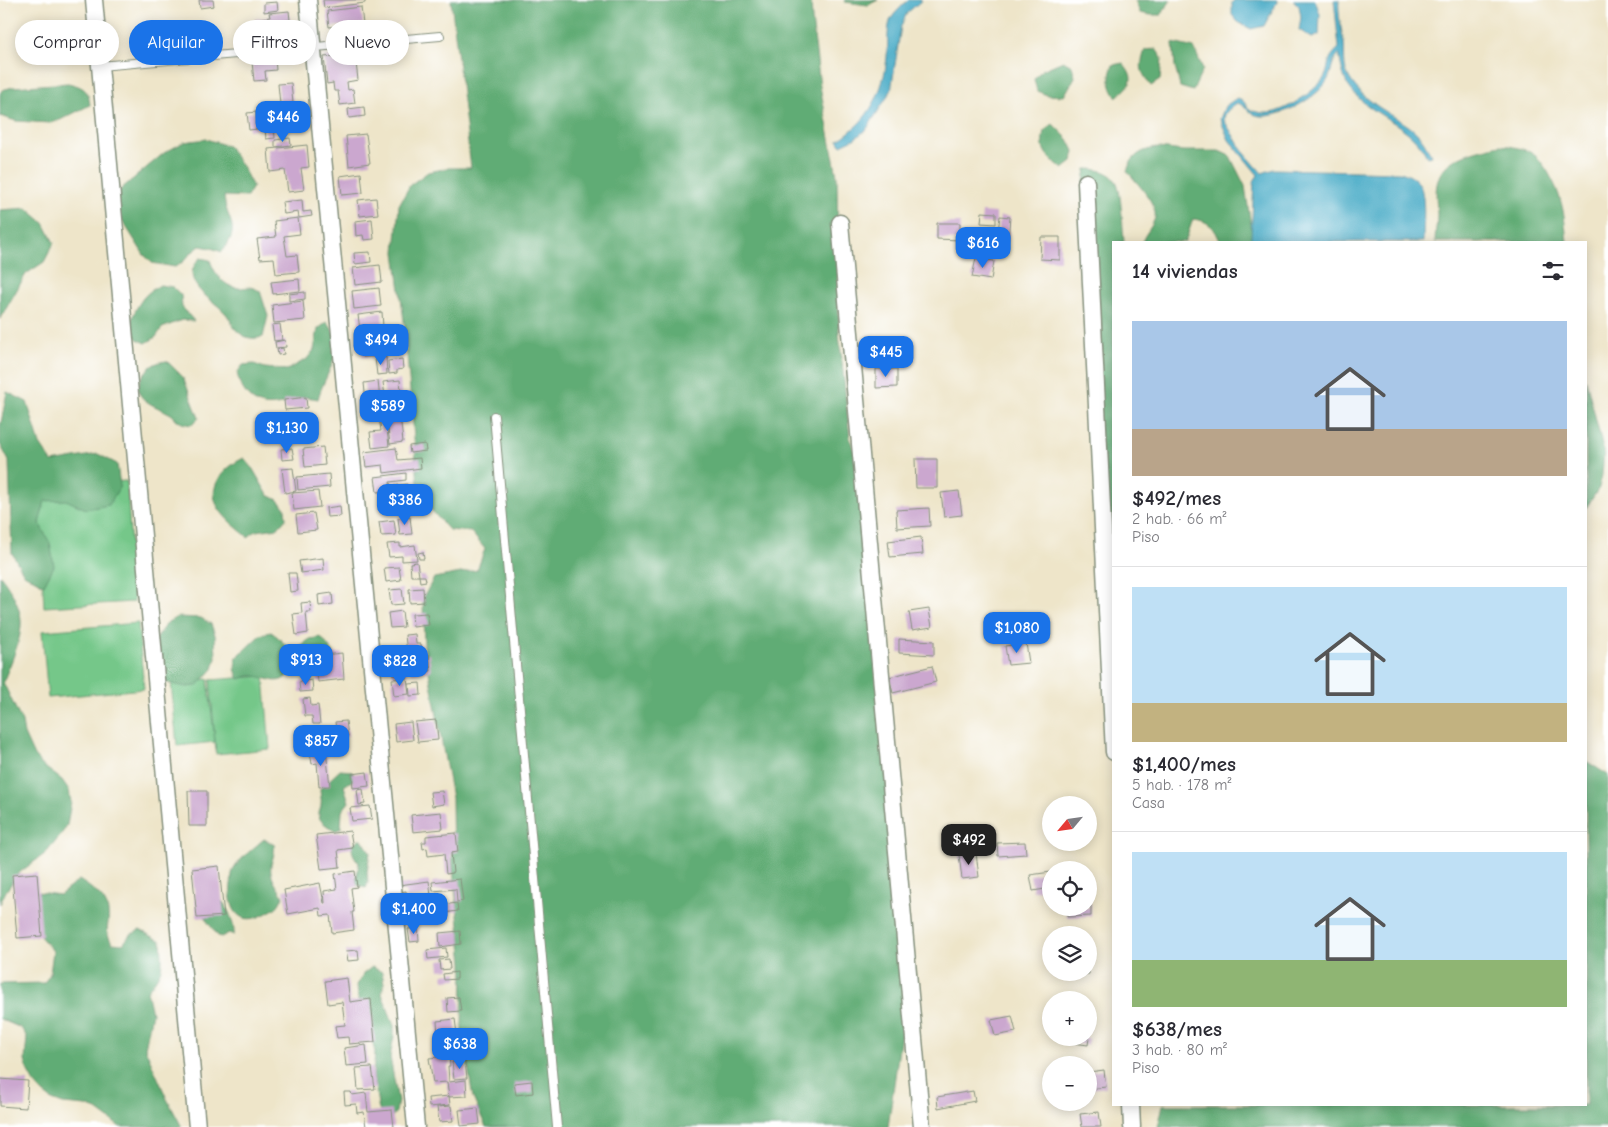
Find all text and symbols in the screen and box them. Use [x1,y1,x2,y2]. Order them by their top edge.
chip: Comprar [15,20,119,65]
chip: Alquilar [129,20,223,65]
chip: Filtros [233,20,316,65]
chip: Nuevo [326,20,409,65]
pin: $446 [253,100,313,143]
text: $446 [266,108,300,126]
pin: $616 [953,226,1013,269]
text: $616 [967,234,999,252]
icon: filters [1539,257,1567,285]
text: 14 viviendas [1132,259,1238,283]
pin: $494 [351,324,411,366]
text: $494 [364,331,398,349]
pin: $445 [856,336,916,378]
text: $445 [869,343,903,361]
icon: home [1305,354,1395,444]
pin: $589 [358,390,418,432]
text: $589 [371,397,405,415]
pin: $1,130 [246,412,328,454]
text: $1,130 [266,419,308,437]
pin: $386 [375,484,435,526]
text: $492/mes [1132,486,1221,510]
text: $386 [388,491,422,509]
text: 2 hab. · 66 m² [1132,510,1227,528]
text: Piso [1132,528,1160,546]
pin: $1,080 [976,612,1058,654]
text: $1,080 [994,619,1040,637]
icon: home [1305,619,1395,709]
pin: $913 [276,644,336,686]
pin: $828 [370,644,430,687]
text: $913 [290,651,322,669]
text: $828 [383,652,417,670]
pin: $857 [291,724,351,767]
text: $857 [304,732,338,750]
text: $1,400/mes [1132,752,1236,776]
text: 5 hab. · 178 m² [1132,776,1232,794]
text: Casa [1132,794,1165,812]
north arrow [1042,796,1098,851]
map controls [1042,796,1097,1111]
pin: $492 [939,824,999,866]
text: $492 [952,831,986,849]
button: locate [1042,861,1097,916]
icon: home [1305,884,1395,974]
pin: $1,400 [373,892,455,935]
text: $1,400 [392,900,436,918]
button: layers [1042,926,1097,981]
button: + [1042,991,1097,1046]
text: $638/mes [1132,1017,1222,1041]
pin: $638 [430,1028,490,1070]
text: $638 [443,1035,477,1053]
text: 3 hab. · 80 m² [1132,1041,1227,1059]
button: − [1042,1056,1097,1111]
text: Piso [1132,1059,1160,1077]

